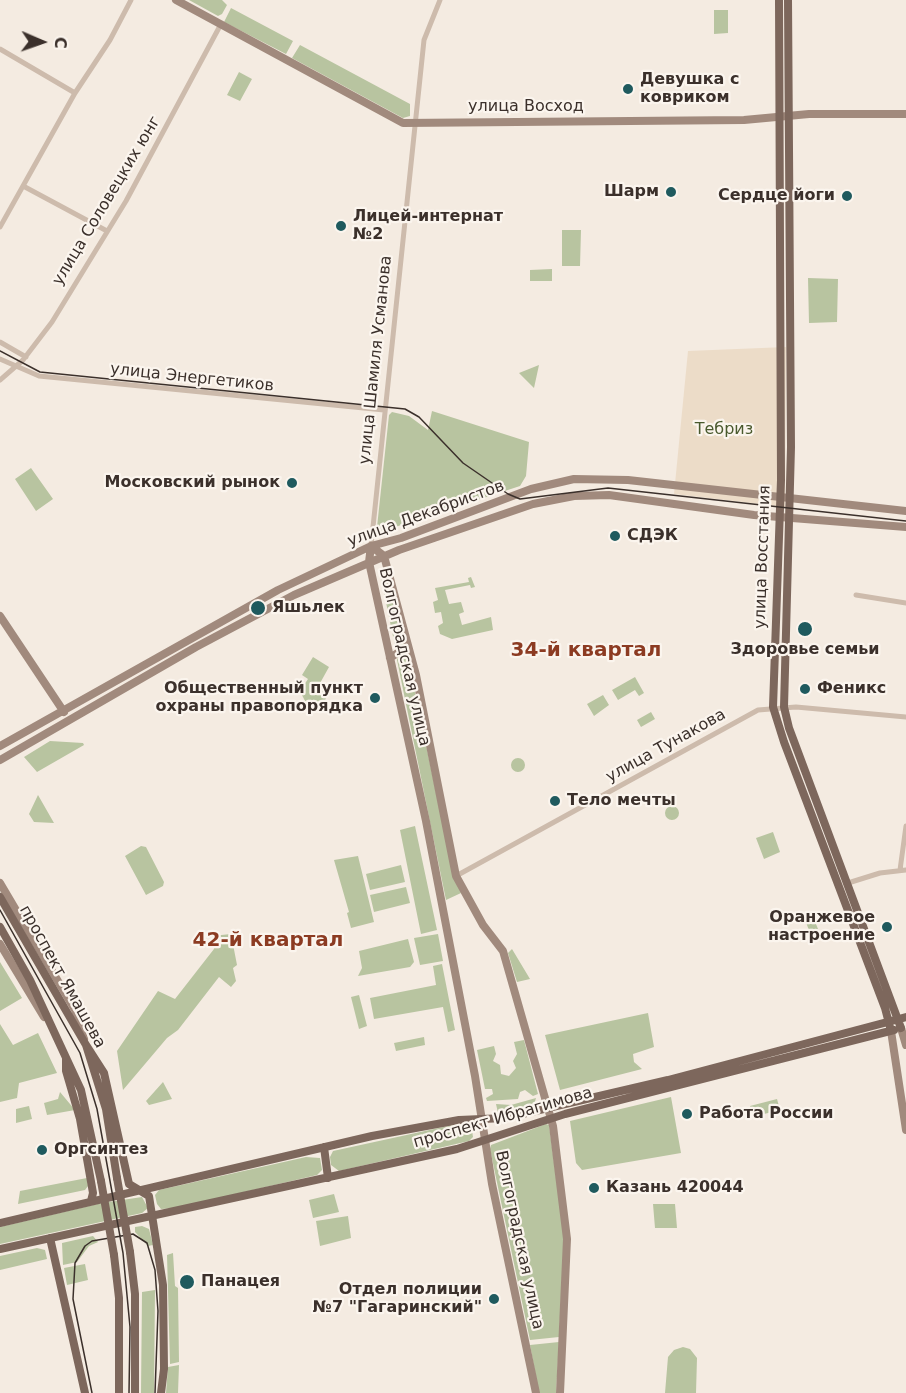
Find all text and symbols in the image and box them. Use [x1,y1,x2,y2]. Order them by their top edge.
north arrow [12,12,72,72]
text: С [51,36,70,49]
place label: Девушка с ковриком [640,70,739,108]
marker: Девушка с ковриком [621,82,635,96]
street label: улица Восход [468,97,584,117]
street label: улица Соловецких юнг [49,113,165,289]
place label: Шарм [604,182,659,202]
marker: Шарм [664,185,678,199]
place label: Сердце йоги [718,186,835,206]
marker: Сердце йоги [840,189,854,203]
place label: Лицей-интернат №2 [353,207,503,245]
marker: Лицей-интернат №2 [334,219,348,233]
street label: улица Шамиля Усманова [355,255,397,465]
street label: улица Энергетиков [109,360,275,396]
park label: Тебриз [695,420,753,440]
place label: Московский рынок [104,473,280,493]
marker: Московский рынок [285,476,299,490]
street label: улица Декабристов [345,477,507,551]
street label: улица Восстания [751,485,775,629]
place label: СДЭК [627,526,678,546]
marker: СДЭК [608,529,622,543]
street label: Волгоградская улица [374,566,434,748]
place label: Яшьлек [272,598,345,618]
marker: Яшьлек [249,599,267,617]
marker: Здоровье семьи [796,620,814,638]
district label: 34-й квартал [511,639,661,663]
place label: Здоровье семьи [730,640,880,660]
place label: Общественный пункт охраны правопорядка [156,679,363,717]
place label: Феникс [817,679,886,699]
marker: Феникс [798,682,812,696]
marker: Общественный пункт охраны правопорядка [368,691,382,705]
street label: улица Тунакова [603,705,729,787]
place label: Тело мечты [567,791,676,811]
marker: Тело мечты [548,794,562,808]
street label: проспект Ямашева [15,902,109,1052]
place label: Оранжевое настроение [768,908,875,946]
marker: Оранжевое настроение [880,920,894,934]
district label: 42-й квартал [193,929,343,953]
street label: проспект Ибрагимова [411,1083,595,1153]
place label: Работа России [699,1104,833,1124]
marker: Работа России [680,1107,694,1121]
place label: Оргсинтез [54,1140,149,1160]
marker: Оргсинтез [35,1143,49,1157]
street label: Волгоградская улица [491,1149,547,1331]
place label: Казань 420044 [606,1178,744,1198]
marker: Казань 420044 [587,1181,601,1195]
place label: Панацея [201,1272,280,1292]
marker: Панацея [178,1273,196,1291]
place label: Отдел полиции №7 "Гагаринский" [313,1280,482,1318]
marker: Отдел полиции №7 "Гагаринский" [487,1292,501,1306]

